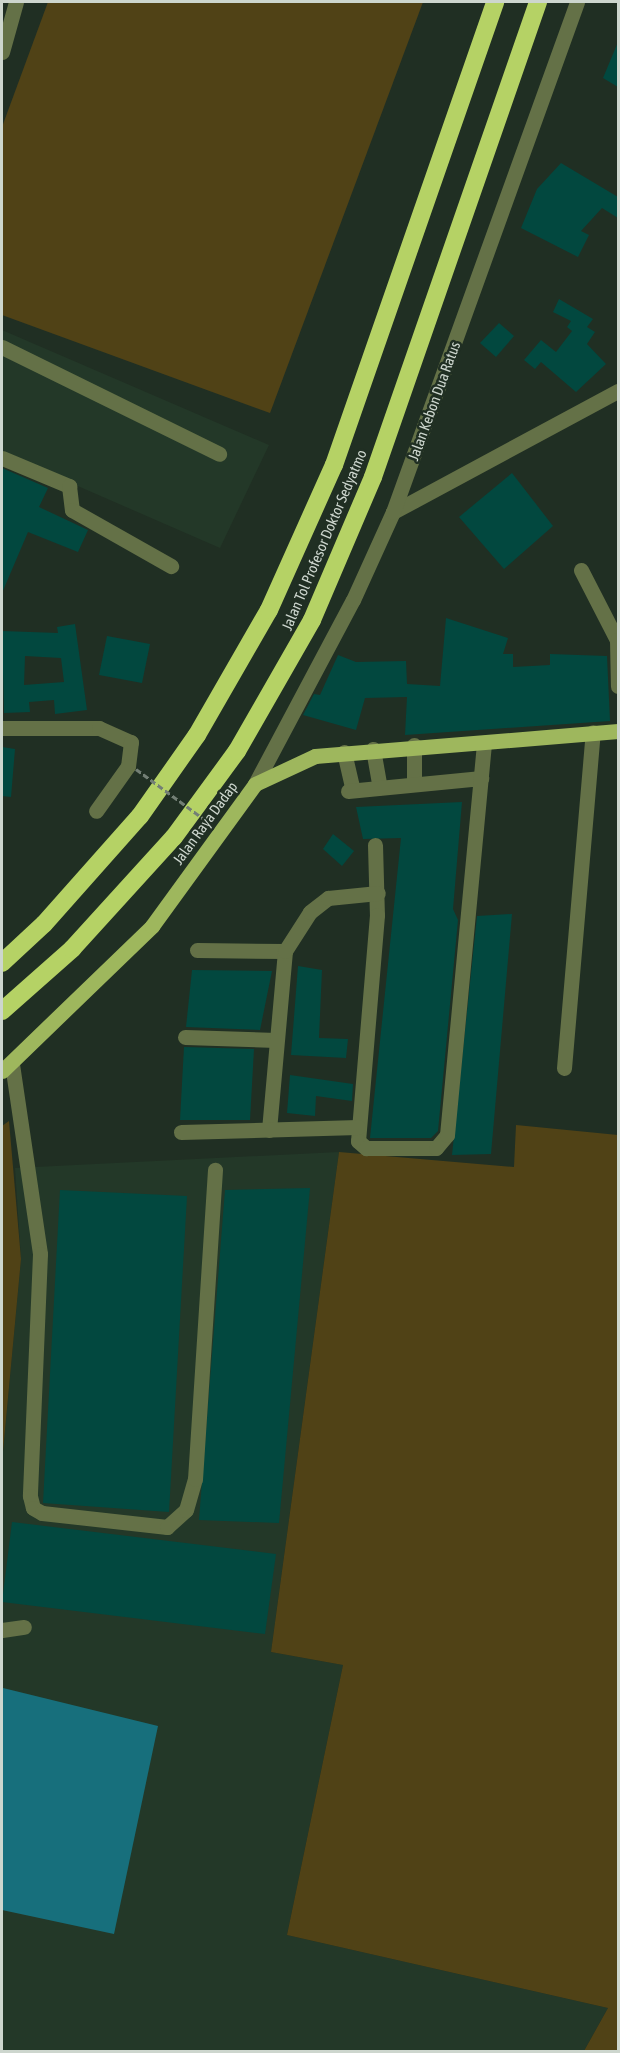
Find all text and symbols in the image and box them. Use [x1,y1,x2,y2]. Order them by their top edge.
street label: Jalan Kebon Dua Ratus [404,339,464,463]
street label: Jalan Tol Profesor Doktor Sedyatmo [278,447,370,633]
street label: Jalan Raya Dadap [169,778,241,868]

